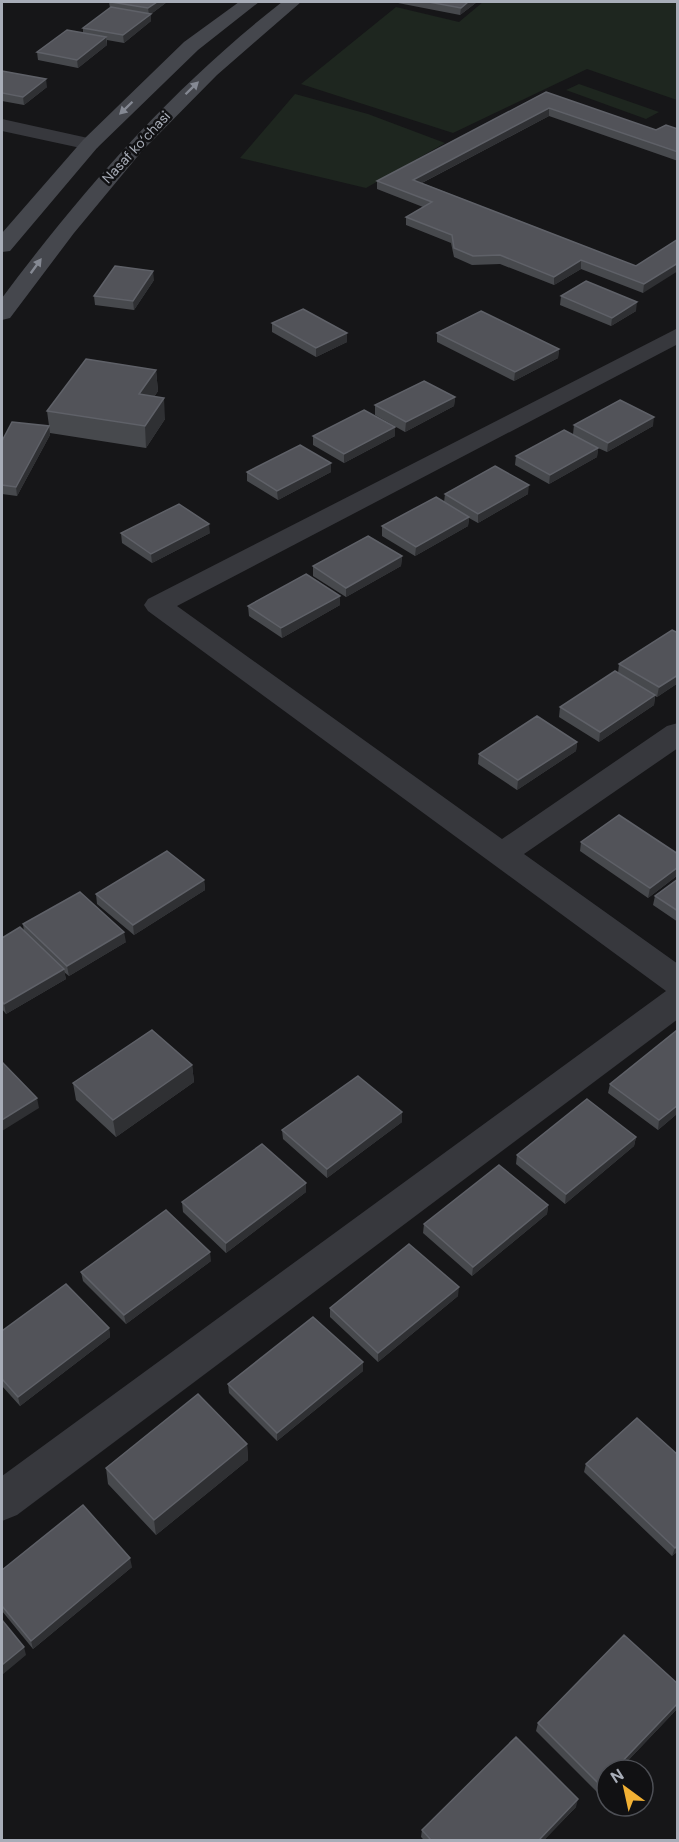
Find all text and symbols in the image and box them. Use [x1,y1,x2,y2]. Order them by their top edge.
one-way arrow [185,81,200,95]
one-way arrow [119,101,134,115]
street label: Nasaf ko‘chasi [98,107,174,187]
one-way arrow [30,258,42,273]
north arrow [595,1758,655,1818]
text: N [606,1764,628,1788]

